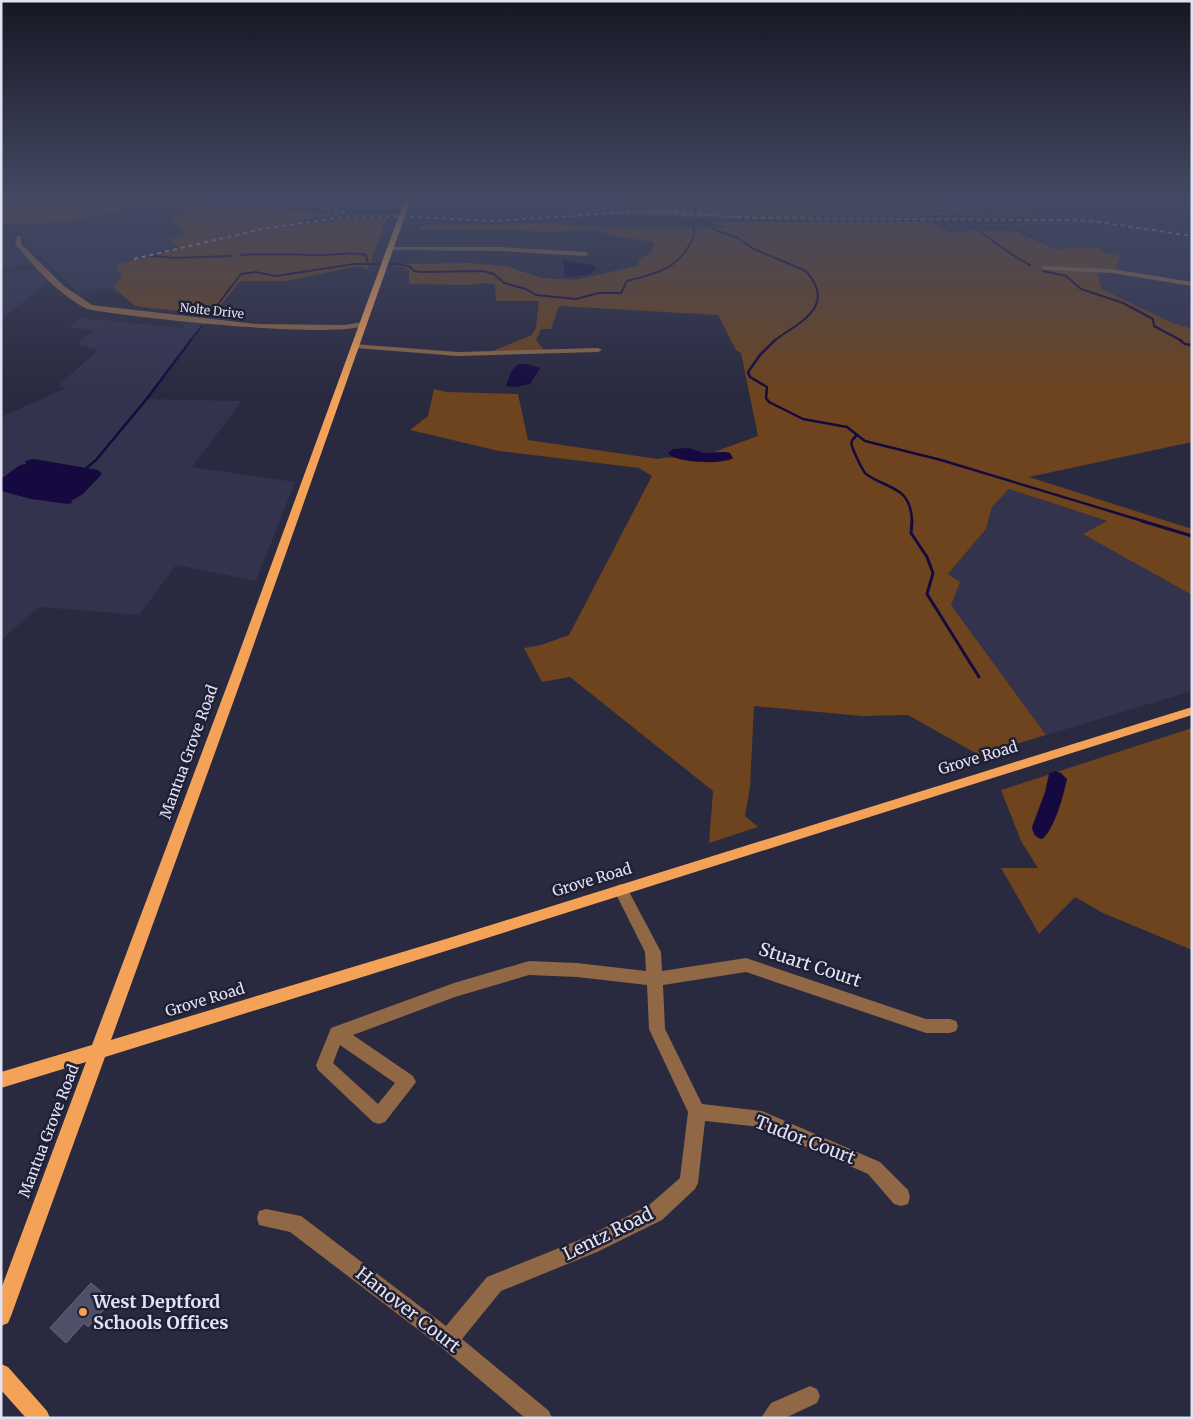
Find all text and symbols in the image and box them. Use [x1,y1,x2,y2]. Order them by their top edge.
street label: Nolte Drive [179,300,245,321]
street label: Mantua Grove Road [155,682,222,821]
street label: Grove Road [936,736,1020,779]
street label: Grove Road [550,858,634,901]
street label: Stuart Court [756,937,864,992]
street label: Grove Road [163,978,247,1021]
street label: Mantua Grove Road [14,1061,83,1200]
street label: Tudor Court [752,1110,859,1169]
street label: Lentz Road [559,1202,657,1265]
street label: Hanover Court [351,1262,465,1358]
place label: West Deptford Schools Offices [92,1290,229,1334]
marker: West Deptford Schools Offices [77,1306,89,1318]

